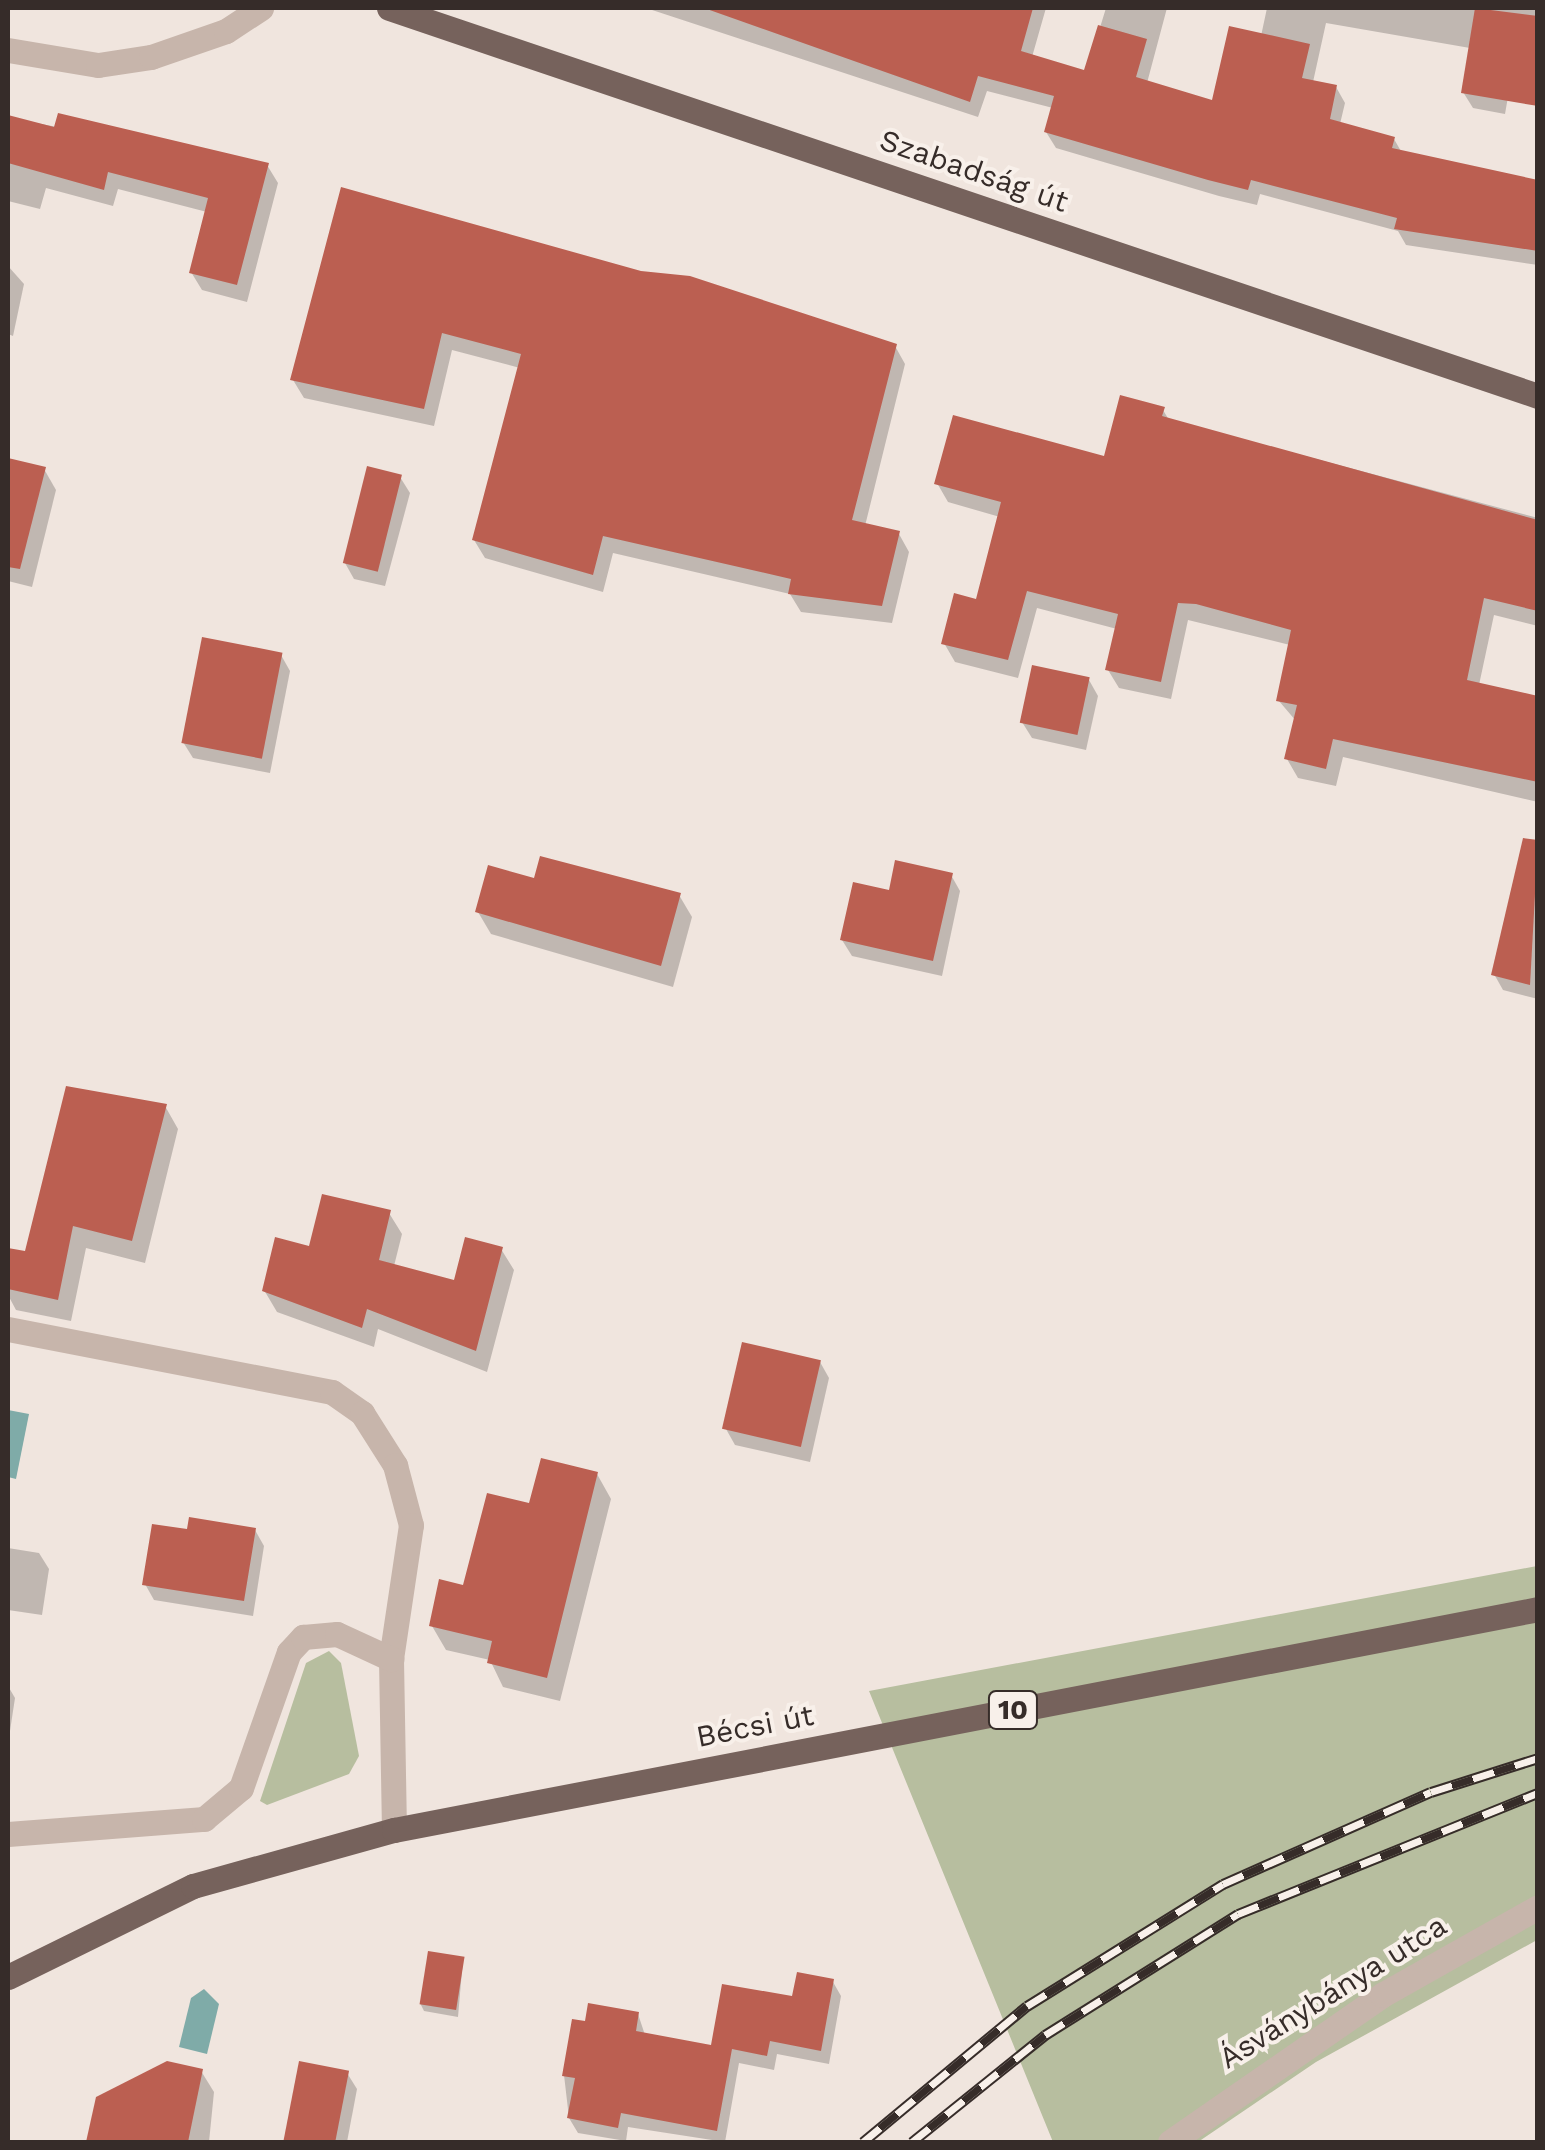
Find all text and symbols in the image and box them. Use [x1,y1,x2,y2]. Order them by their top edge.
street label: Szabadság út [875,122,1073,220]
road number: 10 [986,1687,1040,1733]
street label: Bécsi út [693,1697,817,1755]
street label: Ásványbánya utca [1212,1907,1454,2077]

